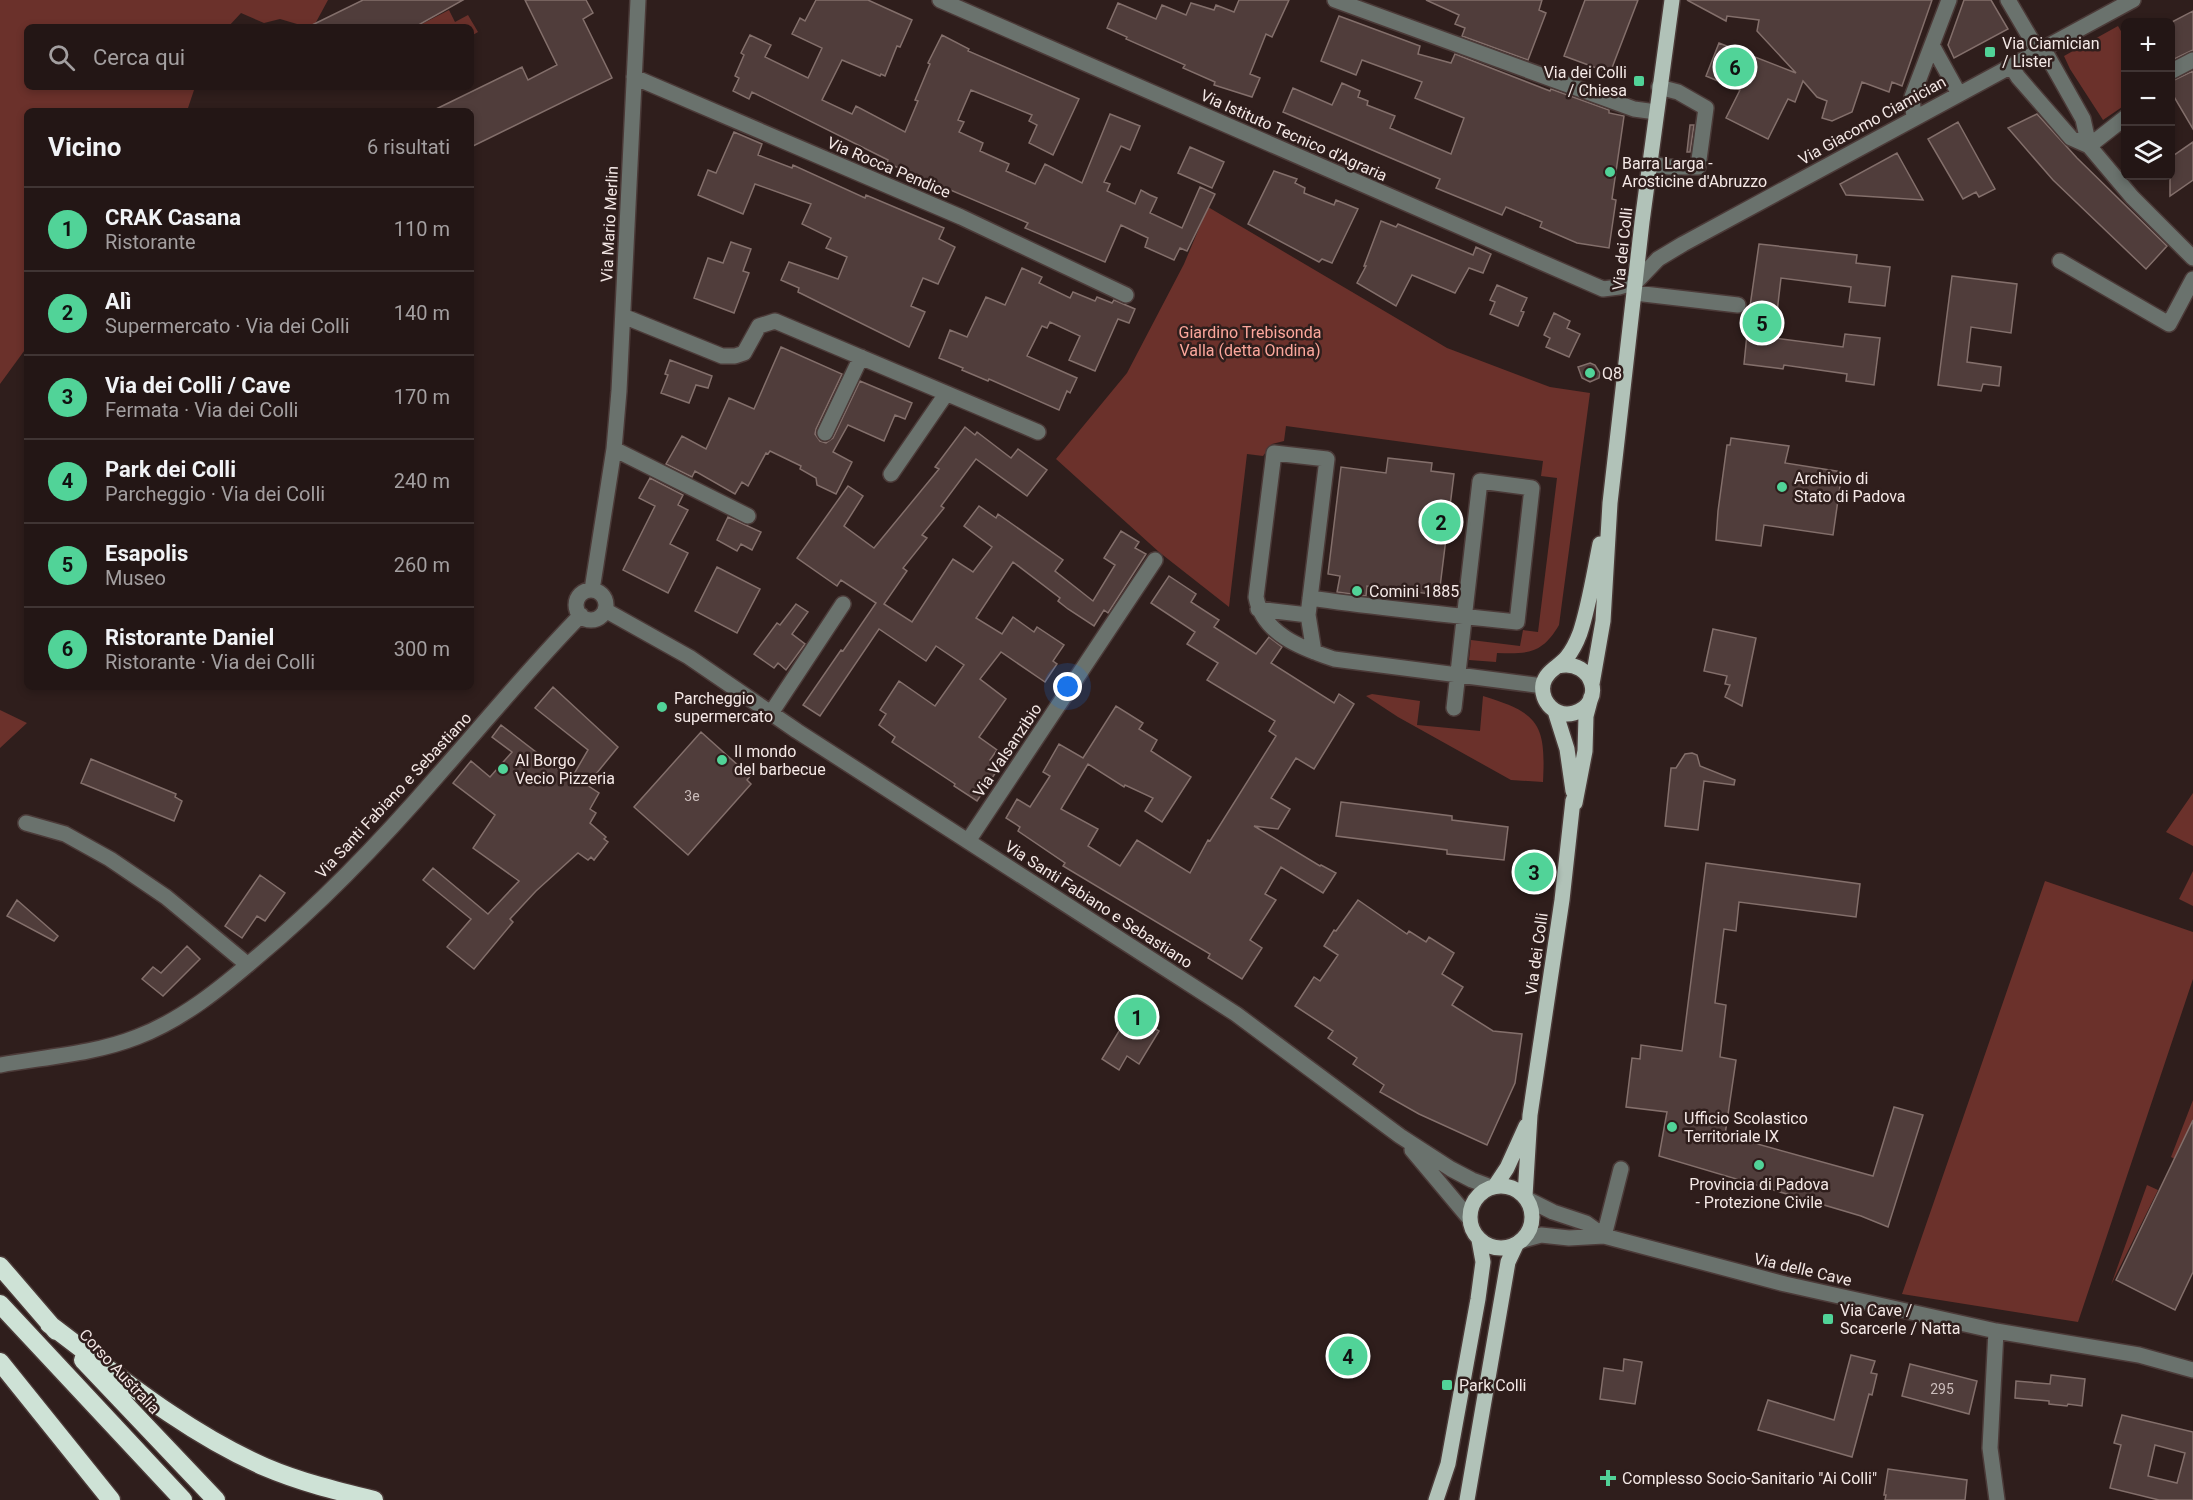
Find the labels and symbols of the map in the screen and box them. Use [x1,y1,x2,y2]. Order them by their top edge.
place label: Via Ciamician / Lister [2002,34,2099,71]
pin: 6 [1716,44,1754,90]
marker: Via Ciamician / Lister [1983,45,1997,59]
place label: Via dei Colli / Chiesa [1544,63,1627,100]
street label: Via Giacomo Ciamician [1795,72,1949,169]
marker: Via dei Colli / Chiesa [1632,74,1646,88]
street label: Via Istituto Tecnico d'Agraria [1198,86,1390,185]
street label: Via Rocca Pendice [824,133,953,202]
place label: Barra Larga - Arosticine d'Abruzzo [1622,154,1767,191]
street label: Via Mario Merlin [597,165,622,283]
marker: Barra Larga - Arosticine d'Abruzzo [1603,165,1617,179]
street label: Via dei Colli [1609,207,1636,291]
pin: 5 [1742,300,1782,346]
park label: Giardino Trebisonda Valla (detta Ondina) [1179,323,1321,360]
place label: Q8 [1602,364,1622,383]
marker: Q8 [1583,366,1597,380]
place label: Archivio di Stato di Padova [1794,469,1906,506]
marker: Archivio di Stato di Padova [1775,480,1789,494]
pin: 2 [1422,500,1460,544]
place label: Comini 1885 [1369,582,1459,601]
marker: Comini 1885 [1350,584,1364,598]
your location [1053,672,1082,701]
place label: Parcheggio supermercato [674,689,773,726]
marker: Parcheggio supermercato [655,700,669,714]
street label: Via Valsanzibio [969,700,1046,801]
street label: Via Santi Fabiano e Sebastiano [311,708,475,882]
place label: Il mondo del barbecue [734,742,826,779]
place label: Al Borgo Vecio Pizzeria [515,751,615,788]
marker: Il mondo del barbecue [715,753,729,767]
marker: Al Borgo Vecio Pizzeria [496,762,510,776]
house number: 3e [684,788,700,804]
street label: Via Santi Fabiano e Sebastiano [1001,837,1196,972]
pin: 3 [1514,850,1553,894]
street label: Via dei Colli [1521,911,1552,997]
pin: 1 [1118,994,1156,1040]
place label: Ufficio Scolastico Territoriale IX [1684,1109,1808,1146]
marker: Ufficio Scolastico Territoriale IX [1665,1120,1679,1134]
marker: Provincia di Padova - Protezione Civile [1752,1158,1766,1172]
place label: Provincia di Padova - Protezione Civile [1689,1175,1829,1212]
street label: Via delle Cave [1752,1249,1854,1290]
place label: Via Cave / Scarcerle / Natta [1840,1301,1960,1338]
marker: Via Cave / Scarcerle / Natta [1821,1312,1835,1326]
street label: Corso Australia [75,1325,164,1418]
pin: 4 [1328,1334,1368,1378]
place label: Park Colli [1459,1376,1526,1395]
marker: Park Colli [1440,1378,1454,1392]
house number: 295 [1930,1381,1954,1397]
marker: Complesso Socio-Sanitario "Ai Colli" [1599,1469,1617,1487]
place label: Complesso Socio-Sanitario "Ai Colli" [1622,1469,1877,1488]

